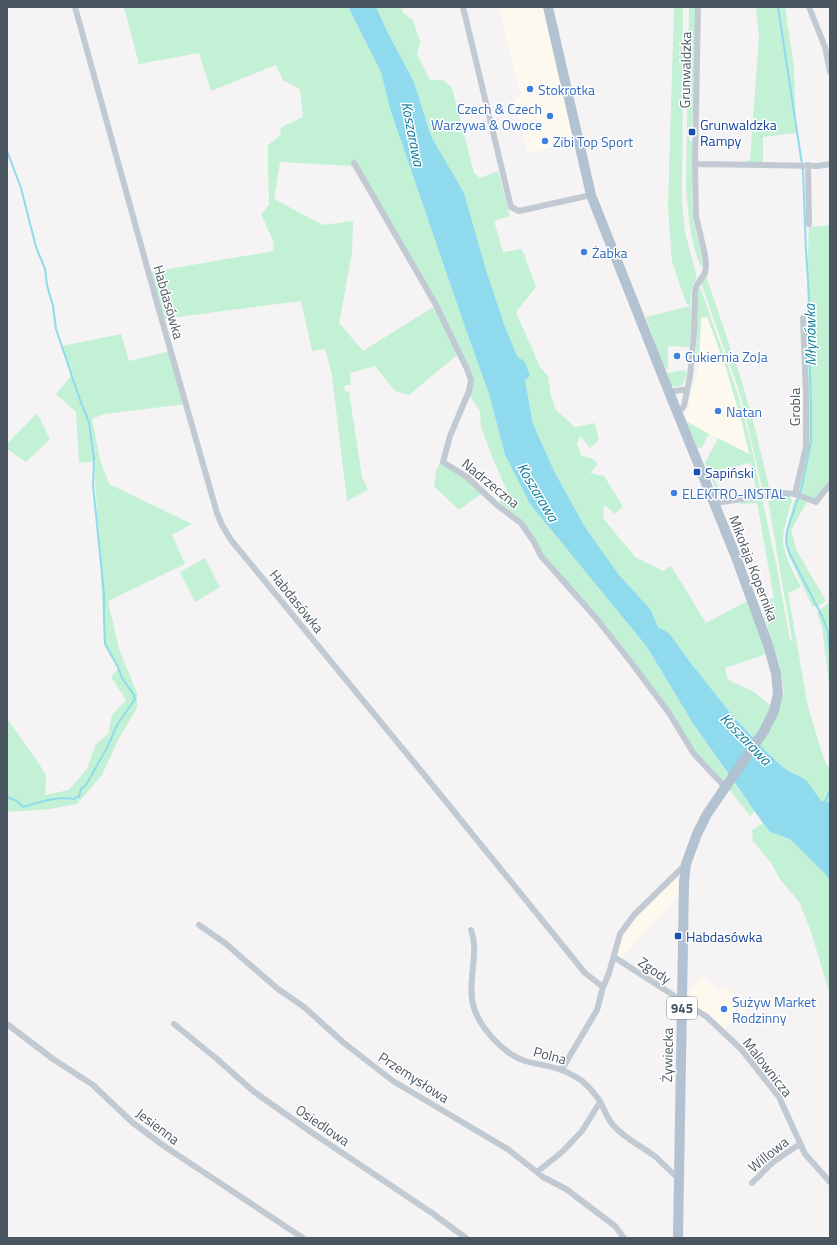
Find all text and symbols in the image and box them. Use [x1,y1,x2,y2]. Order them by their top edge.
street label: Grunwaldzka [674,31,696,109]
place label: Stokrotka [538,79,595,100]
marker: Stokrotka [525,84,535,94]
place label: Czech & Czech Warzywa & Owoce [431,98,542,135]
water label: Koszarawa [395,100,431,170]
marker: Czech & Czech Warzywa & Owoce [545,111,555,121]
place label: Grunwaldzka Rampy [700,114,777,151]
marker: Grunwaldzka Rampy [687,127,697,137]
place label: Zibi Top Sport [553,131,633,152]
marker: Zibi Top Sport [540,136,550,146]
place label: Żabka [592,242,628,263]
marker: Żabka [579,247,589,257]
street label: Habdasówka [148,262,190,342]
water label: Młynówka [798,302,822,366]
place label: Cukiernia ZoJa [685,346,768,367]
marker: Cukiernia ZoJa [672,351,682,361]
street label: Grobla [784,388,805,426]
place label: Natan [726,401,762,422]
marker: Natan [713,406,723,416]
street label: Nadrzeczna [458,453,524,513]
water label: Koszarawa [511,458,565,527]
place label: Sapiński [705,462,754,483]
marker: Sapiński [692,467,702,477]
place label: ELEKTRO-INSTAL [682,483,786,504]
marker: ELEKTRO-INSTAL [669,488,679,498]
street label: Mikołaja Kopernika [724,512,784,624]
street label: Habdasówka [265,565,329,637]
water label: Koszarawa [715,707,778,772]
place label: Habdasówka [686,926,762,947]
marker: Habdasówka [673,931,683,941]
street label: Zgody [634,951,676,989]
place label: Sużyw Market Rodzinny [732,991,816,1028]
road number: 945 [667,997,697,1019]
marker: Sużyw Market Rodzinny [719,1004,729,1014]
street label: Żywiecka [656,1027,678,1083]
street label: Malownicza [738,1033,798,1101]
street label: Polna [531,1041,569,1069]
street label: Przemysłowa [374,1046,454,1108]
street label: Osiedlowa [292,1099,354,1151]
street label: Jesienna [132,1103,184,1149]
street label: Willowa [743,1131,793,1177]

